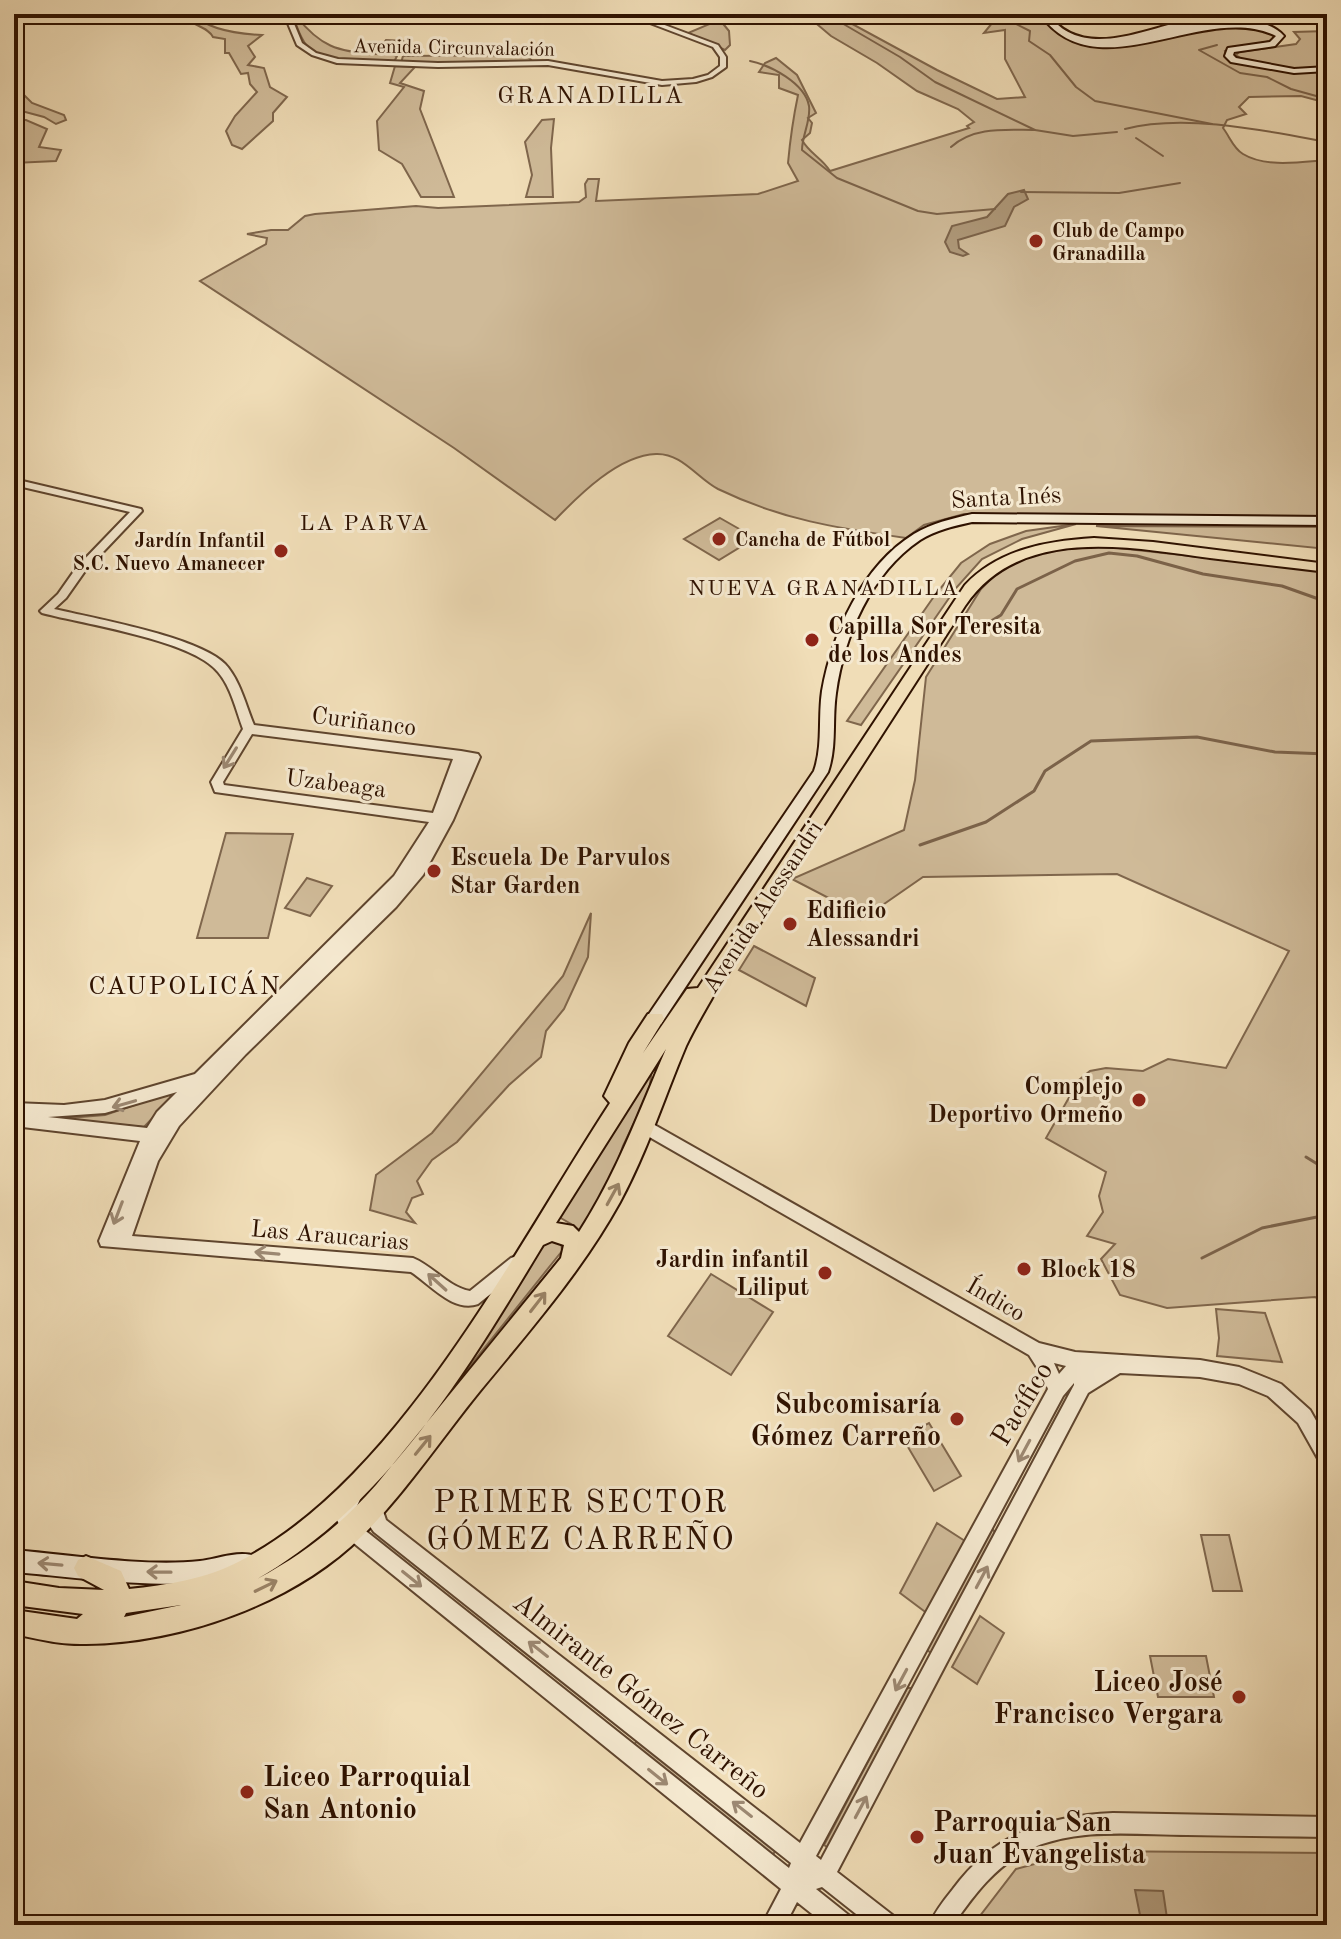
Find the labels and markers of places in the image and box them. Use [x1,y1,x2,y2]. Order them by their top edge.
place label: Club de Campo Granadilla [1052,222,1185,265]
marker: Club de Campo Granadilla [1027,232,1045,250]
marker: Cancha de Fútbol [710,530,728,548]
place label: Cancha de Fútbol [735,531,890,551]
place label: Jardín Infantil S.C. Nuevo Amanecer [72,532,265,575]
marker: Jardín Infantil S.C. Nuevo Amanecer [272,542,290,560]
place label: Capilla Sor Teresita de los Andes [828,616,1041,668]
marker: Capilla Sor Teresita de los Andes [803,631,821,649]
place label: Escuela De Parvulos Star Garden [450,847,670,899]
marker: Escuela De Parvulos Star Garden [425,862,443,880]
place label: Edificio Alessandri [806,900,919,952]
marker: Edificio Alessandri [781,915,799,933]
place label: Complejo Deportivo Ormeño [928,1076,1123,1128]
marker: Complejo Deportivo Ormeño [1130,1091,1148,1109]
place label: Jardin infantil Liliput [656,1249,809,1301]
place label: Block 18 [1040,1259,1136,1283]
marker: Block 18 [1015,1260,1033,1278]
marker: Jardin infantil Liliput [816,1264,834,1282]
place label: Subcomisaría Gómez Carreño [750,1392,941,1452]
marker: Subcomisaría Gómez Carreño [948,1410,966,1428]
place label: Liceo José Francisco Vergara [993,1670,1223,1730]
marker: Liceo José Francisco Vergara [1230,1688,1248,1706]
place label: Liceo Parroquial San Antonio [263,1765,471,1825]
marker: Liceo Parroquial San Antonio [238,1783,256,1801]
place label: Parroquia San Juan Evangelista [933,1810,1146,1870]
marker: Parroquia San Juan Evangelista [908,1828,926,1846]

